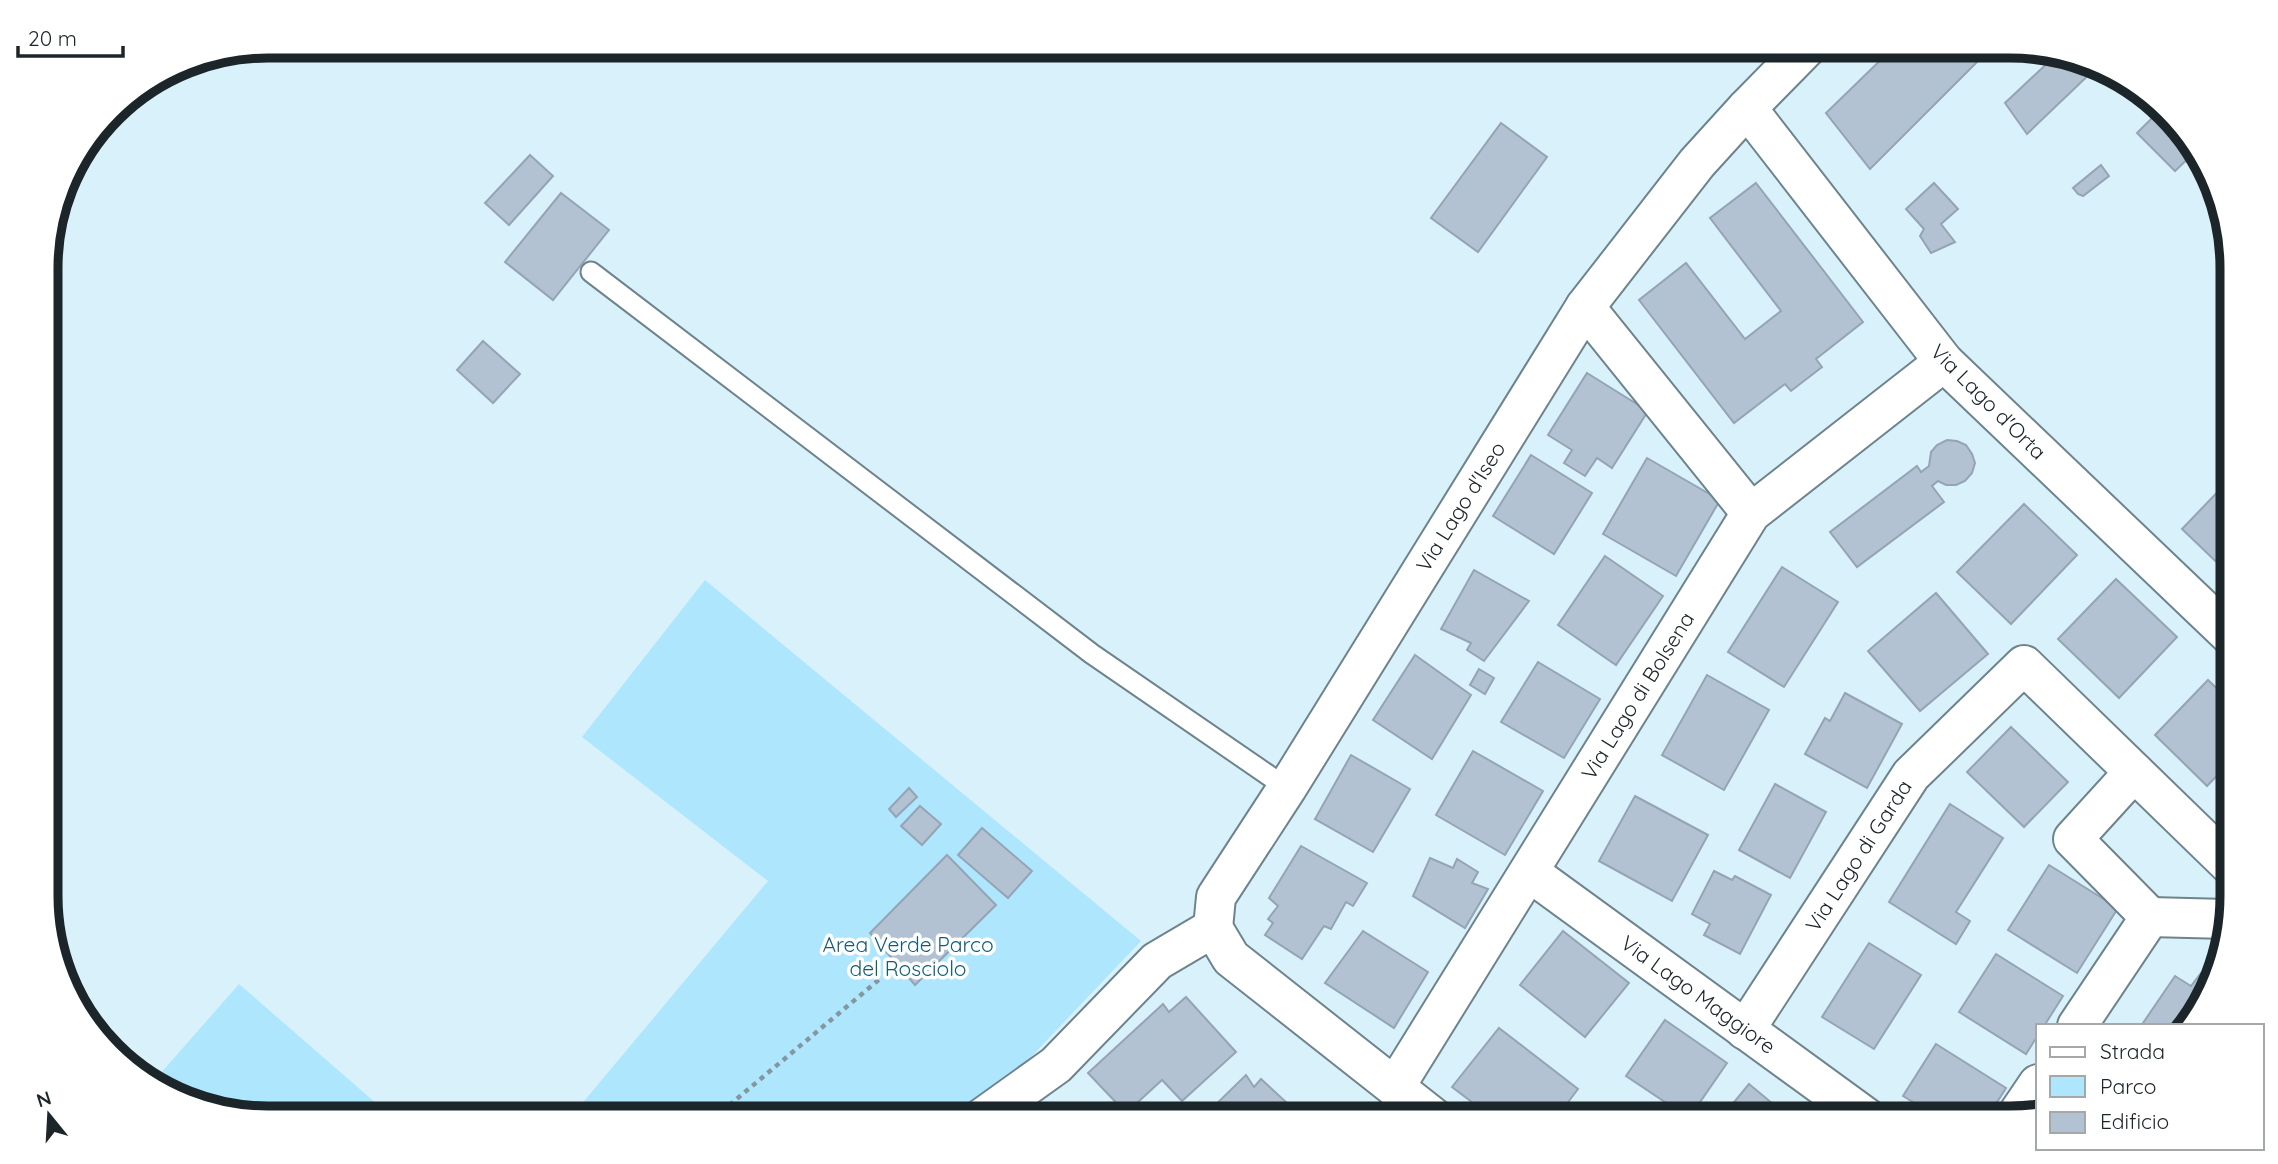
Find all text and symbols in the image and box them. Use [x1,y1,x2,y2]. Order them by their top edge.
scale bar [18,14,122,58]
text: 20 m [28,25,77,51]
street label: Via Lago d'Orta [1926,338,2052,464]
street label: Via Lago d'Iseo [1410,437,1510,576]
street label: Via Lago di Bolsena [1575,607,1699,784]
street label: Via Lago di Garda [1799,775,1917,936]
street label: Via Lago Maggiore [1616,929,1781,1059]
park label: Area Verde Parco del Rosciolo [822,931,994,981]
legend [2036,1024,2264,1150]
text: Strada [2100,1038,2165,1064]
text: Parco [2100,1073,2156,1099]
north arrow [14,1080,84,1150]
text: N [33,1085,54,1112]
text: Edificio [2100,1108,2169,1134]

